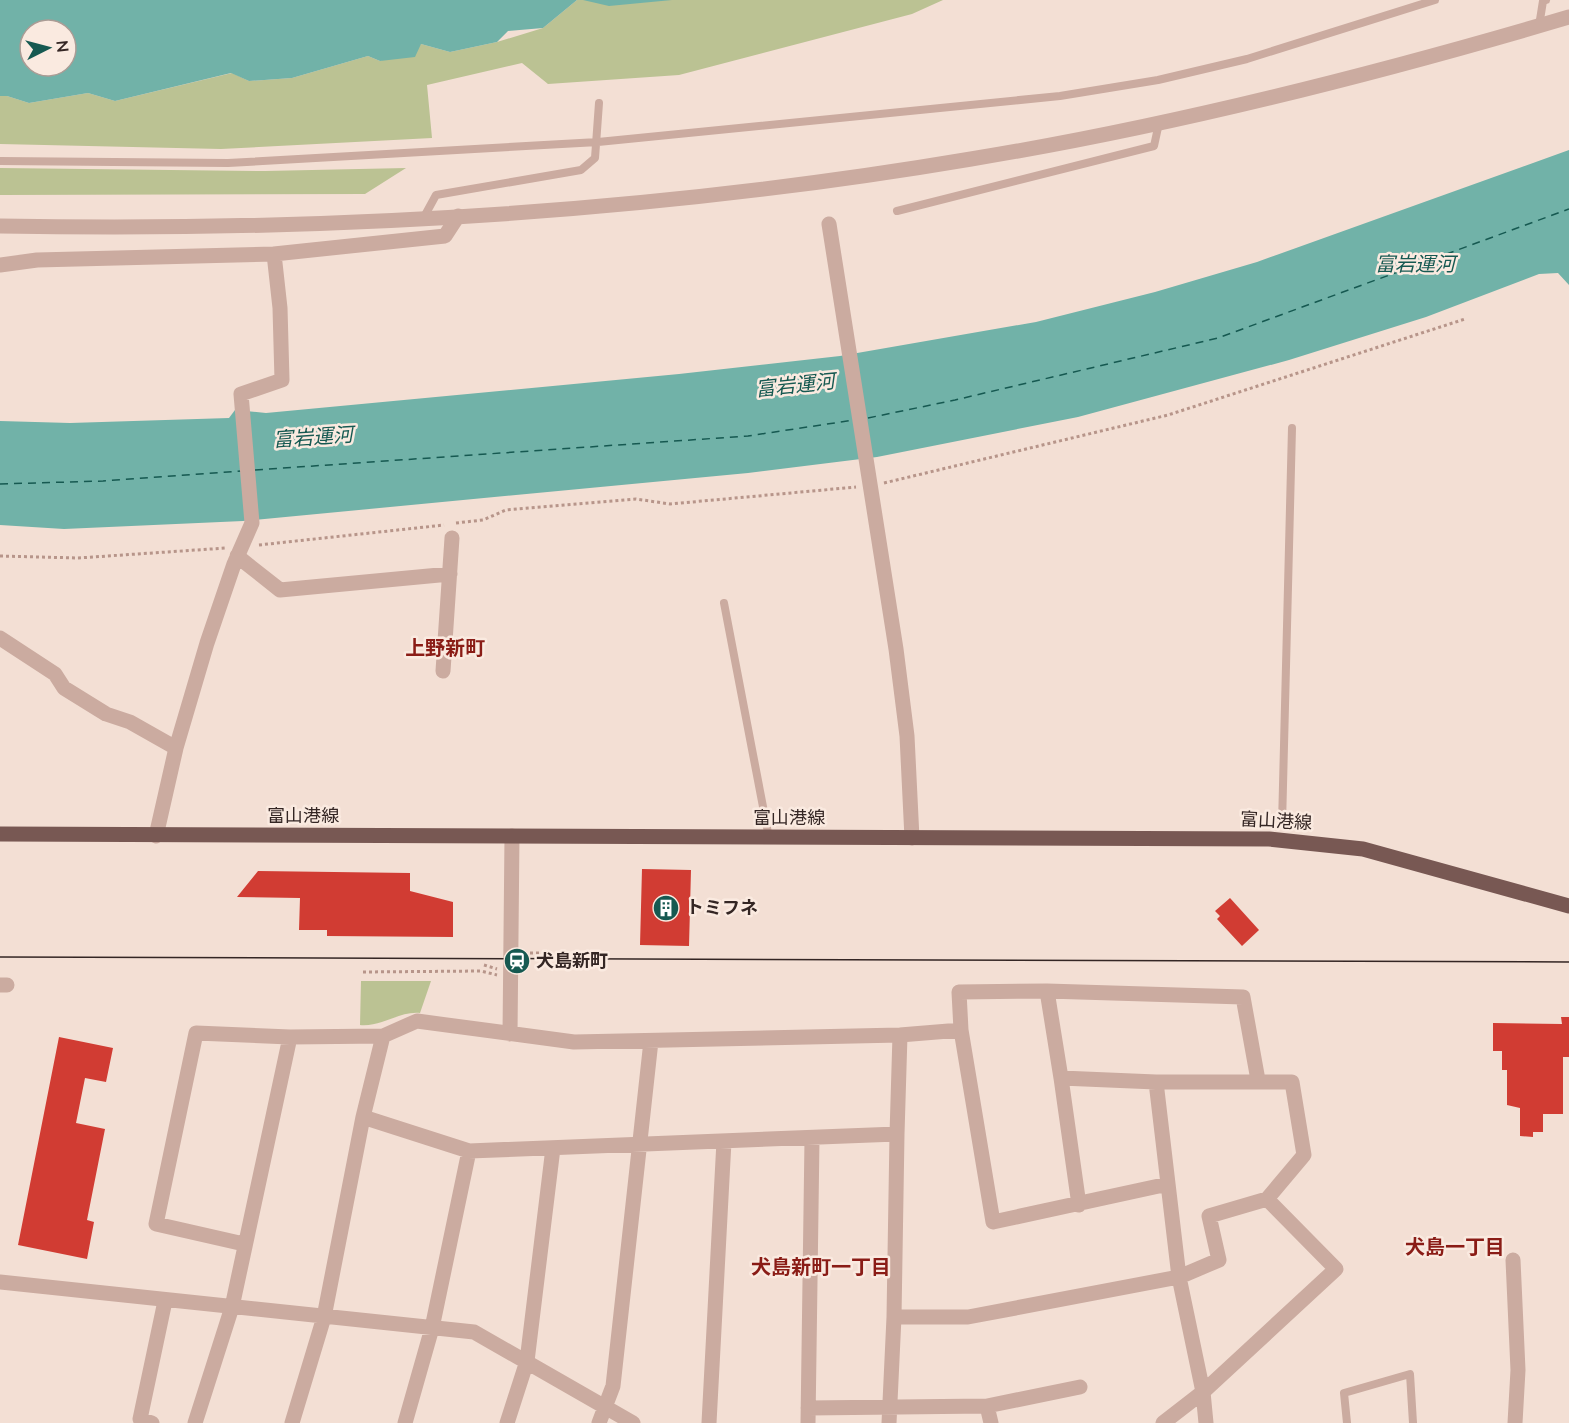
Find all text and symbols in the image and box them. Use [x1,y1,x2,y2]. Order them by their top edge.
north arrow [18,18,78,78]
text: N [50,39,73,54]
water label: 富岩運河 [1375,251,1459,278]
water label: 富岩運河 [754,367,840,403]
water label: 富岩運河 [272,421,358,454]
district label: 上野新町 [405,635,485,662]
street label: 富山港線 [267,804,339,828]
street label: 富山港線 [753,806,825,830]
street label: 富山港線 [1239,807,1313,835]
building icon: トミフネ [651,893,681,923]
place label: トミフネ [686,896,758,920]
station icon: 犬島新町 [502,946,532,976]
place label: 犬島新町 [536,949,608,973]
district label: 犬島一丁目 [1405,1234,1505,1261]
district label: 犬島新町一丁目 [751,1254,891,1281]

